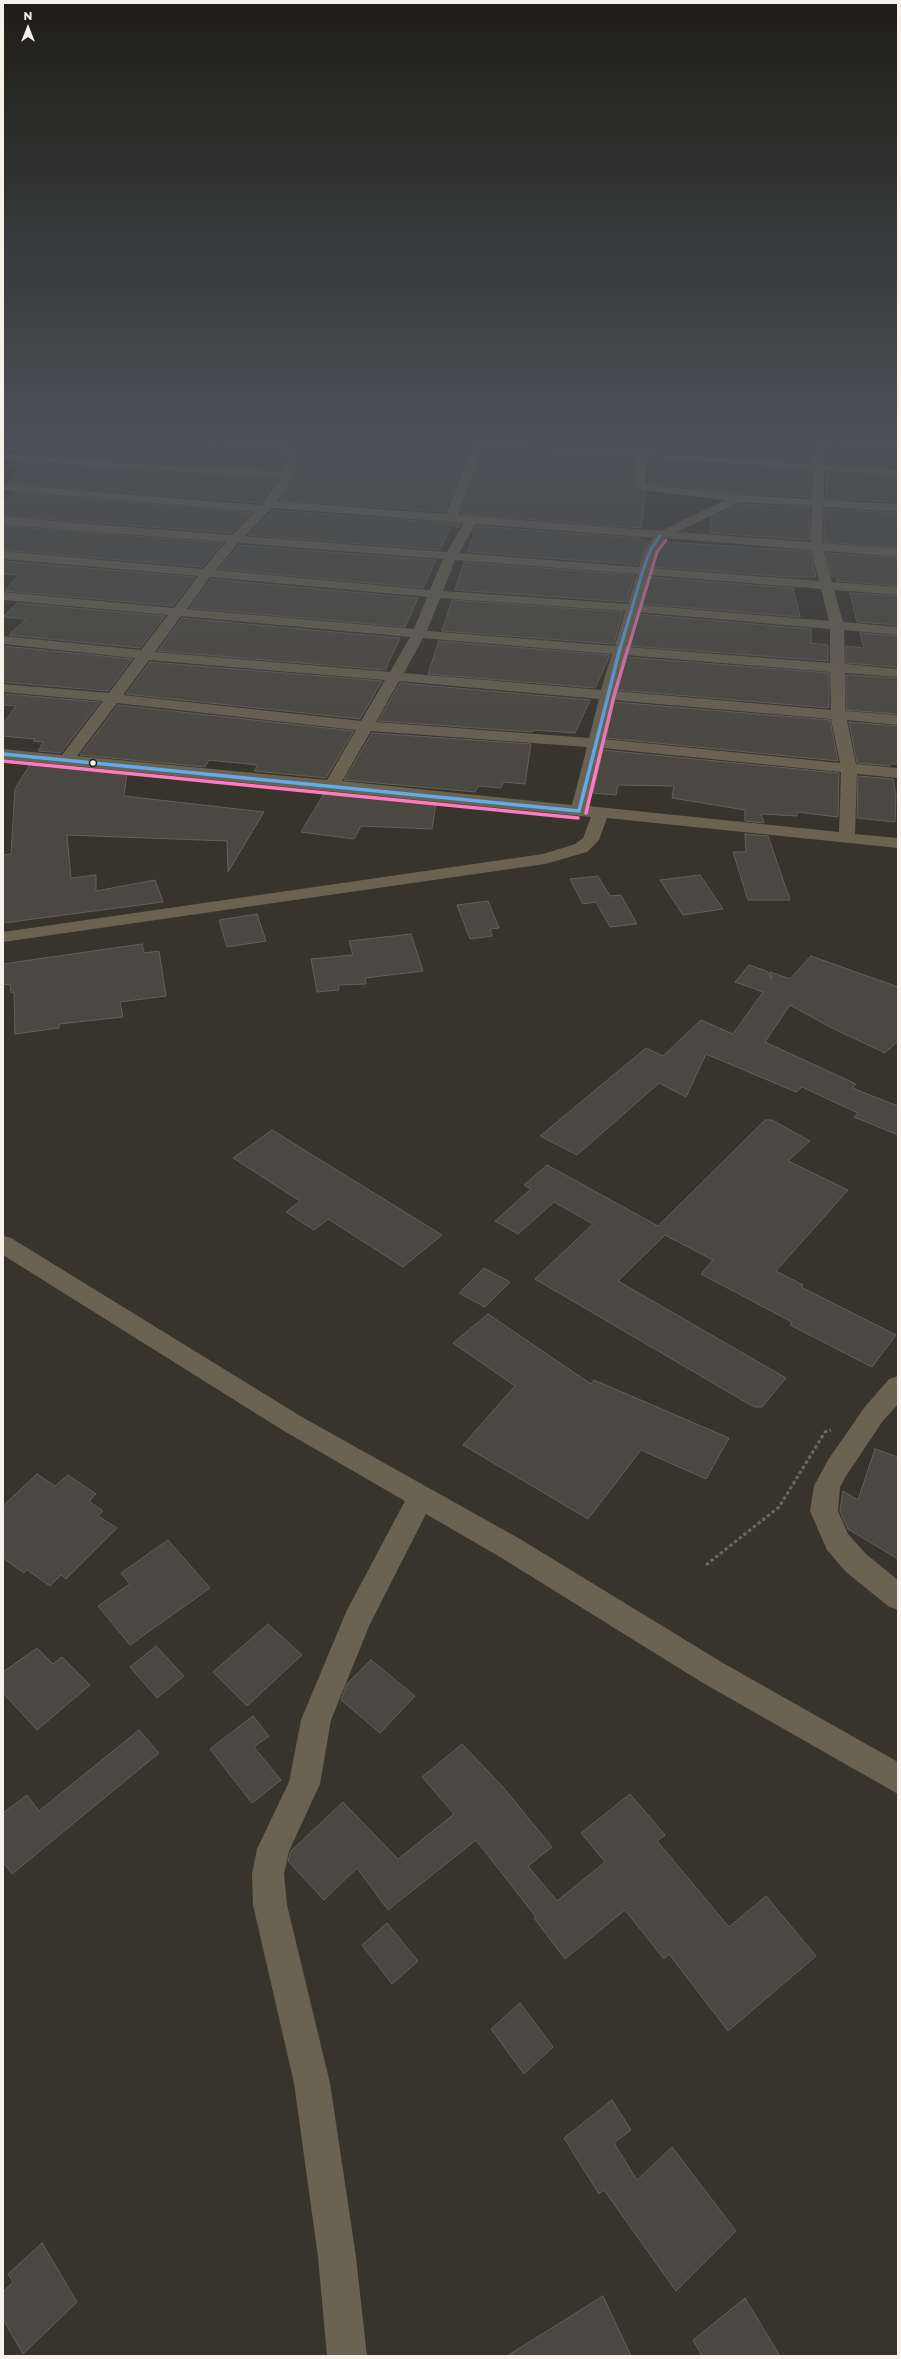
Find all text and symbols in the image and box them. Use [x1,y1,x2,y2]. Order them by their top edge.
north arrow [8,8,48,48]
text: N [24,9,32,23]
unlabelled marker [88,758,98,768]

